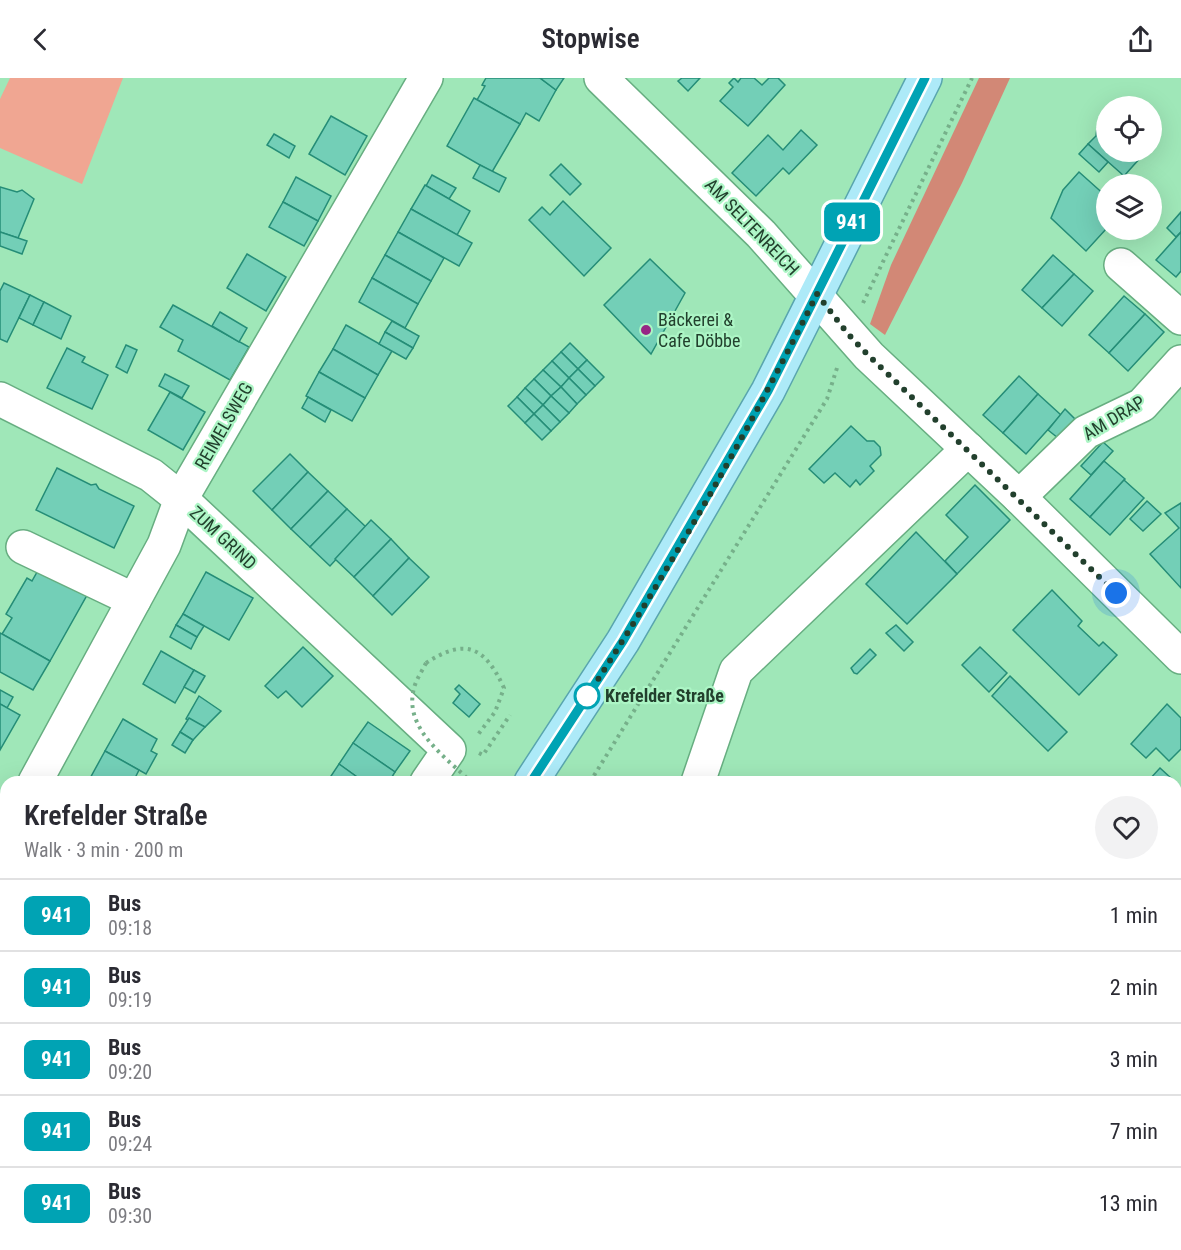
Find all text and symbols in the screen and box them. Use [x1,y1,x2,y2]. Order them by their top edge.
icon: back [24,23,57,56]
text: Stopwise [541,23,640,55]
icon: share [1124,23,1157,56]
map controls [1096,96,1162,240]
button: locate [1096,96,1162,162]
street label: AM SELTENREICH [701,174,804,279]
button: layers [1096,174,1162,240]
line badge: 941 [818,202,886,242]
text: 941 [836,210,868,234]
place label: Bäckerei & Cafe Döbbe [658,309,740,351]
marker: Bäckerei & Cafe Döbbe [639,323,653,337]
street label: REIMELSWEG [190,379,257,473]
street label: AM DRAP [1079,391,1148,444]
street label: ZUM GRIND [186,502,261,574]
your location [1101,578,1131,608]
marker: Krefelder Straße [574,683,600,709]
place label: Krefelder Straße [605,685,724,706]
button: heart [1095,796,1158,859]
text: Krefelder Straße [24,799,208,832]
text: Walk · 3 min · 200 m [24,838,183,862]
text: Bus [108,891,141,916]
text: 941 [41,903,73,927]
text: 1 min [1110,903,1158,928]
text: 09:18 [108,916,152,940]
text: Bus [108,963,141,988]
text: 941 [41,975,73,999]
text: 2 min [1110,975,1158,1000]
text: 09:19 [108,988,152,1012]
text: Bus [108,1035,141,1060]
text: 941 [41,1047,73,1071]
text: 3 min [1110,1047,1158,1072]
text: 09:20 [108,1060,152,1084]
text: Bus [108,1107,141,1132]
text: 941 [41,1119,73,1143]
text: 7 min [1110,1119,1158,1144]
text: 09:24 [108,1132,152,1156]
text: Bus [108,1179,141,1204]
text: 941 [41,1191,73,1215]
text: 13 min [1099,1191,1158,1216]
text: 09:30 [108,1204,152,1228]

